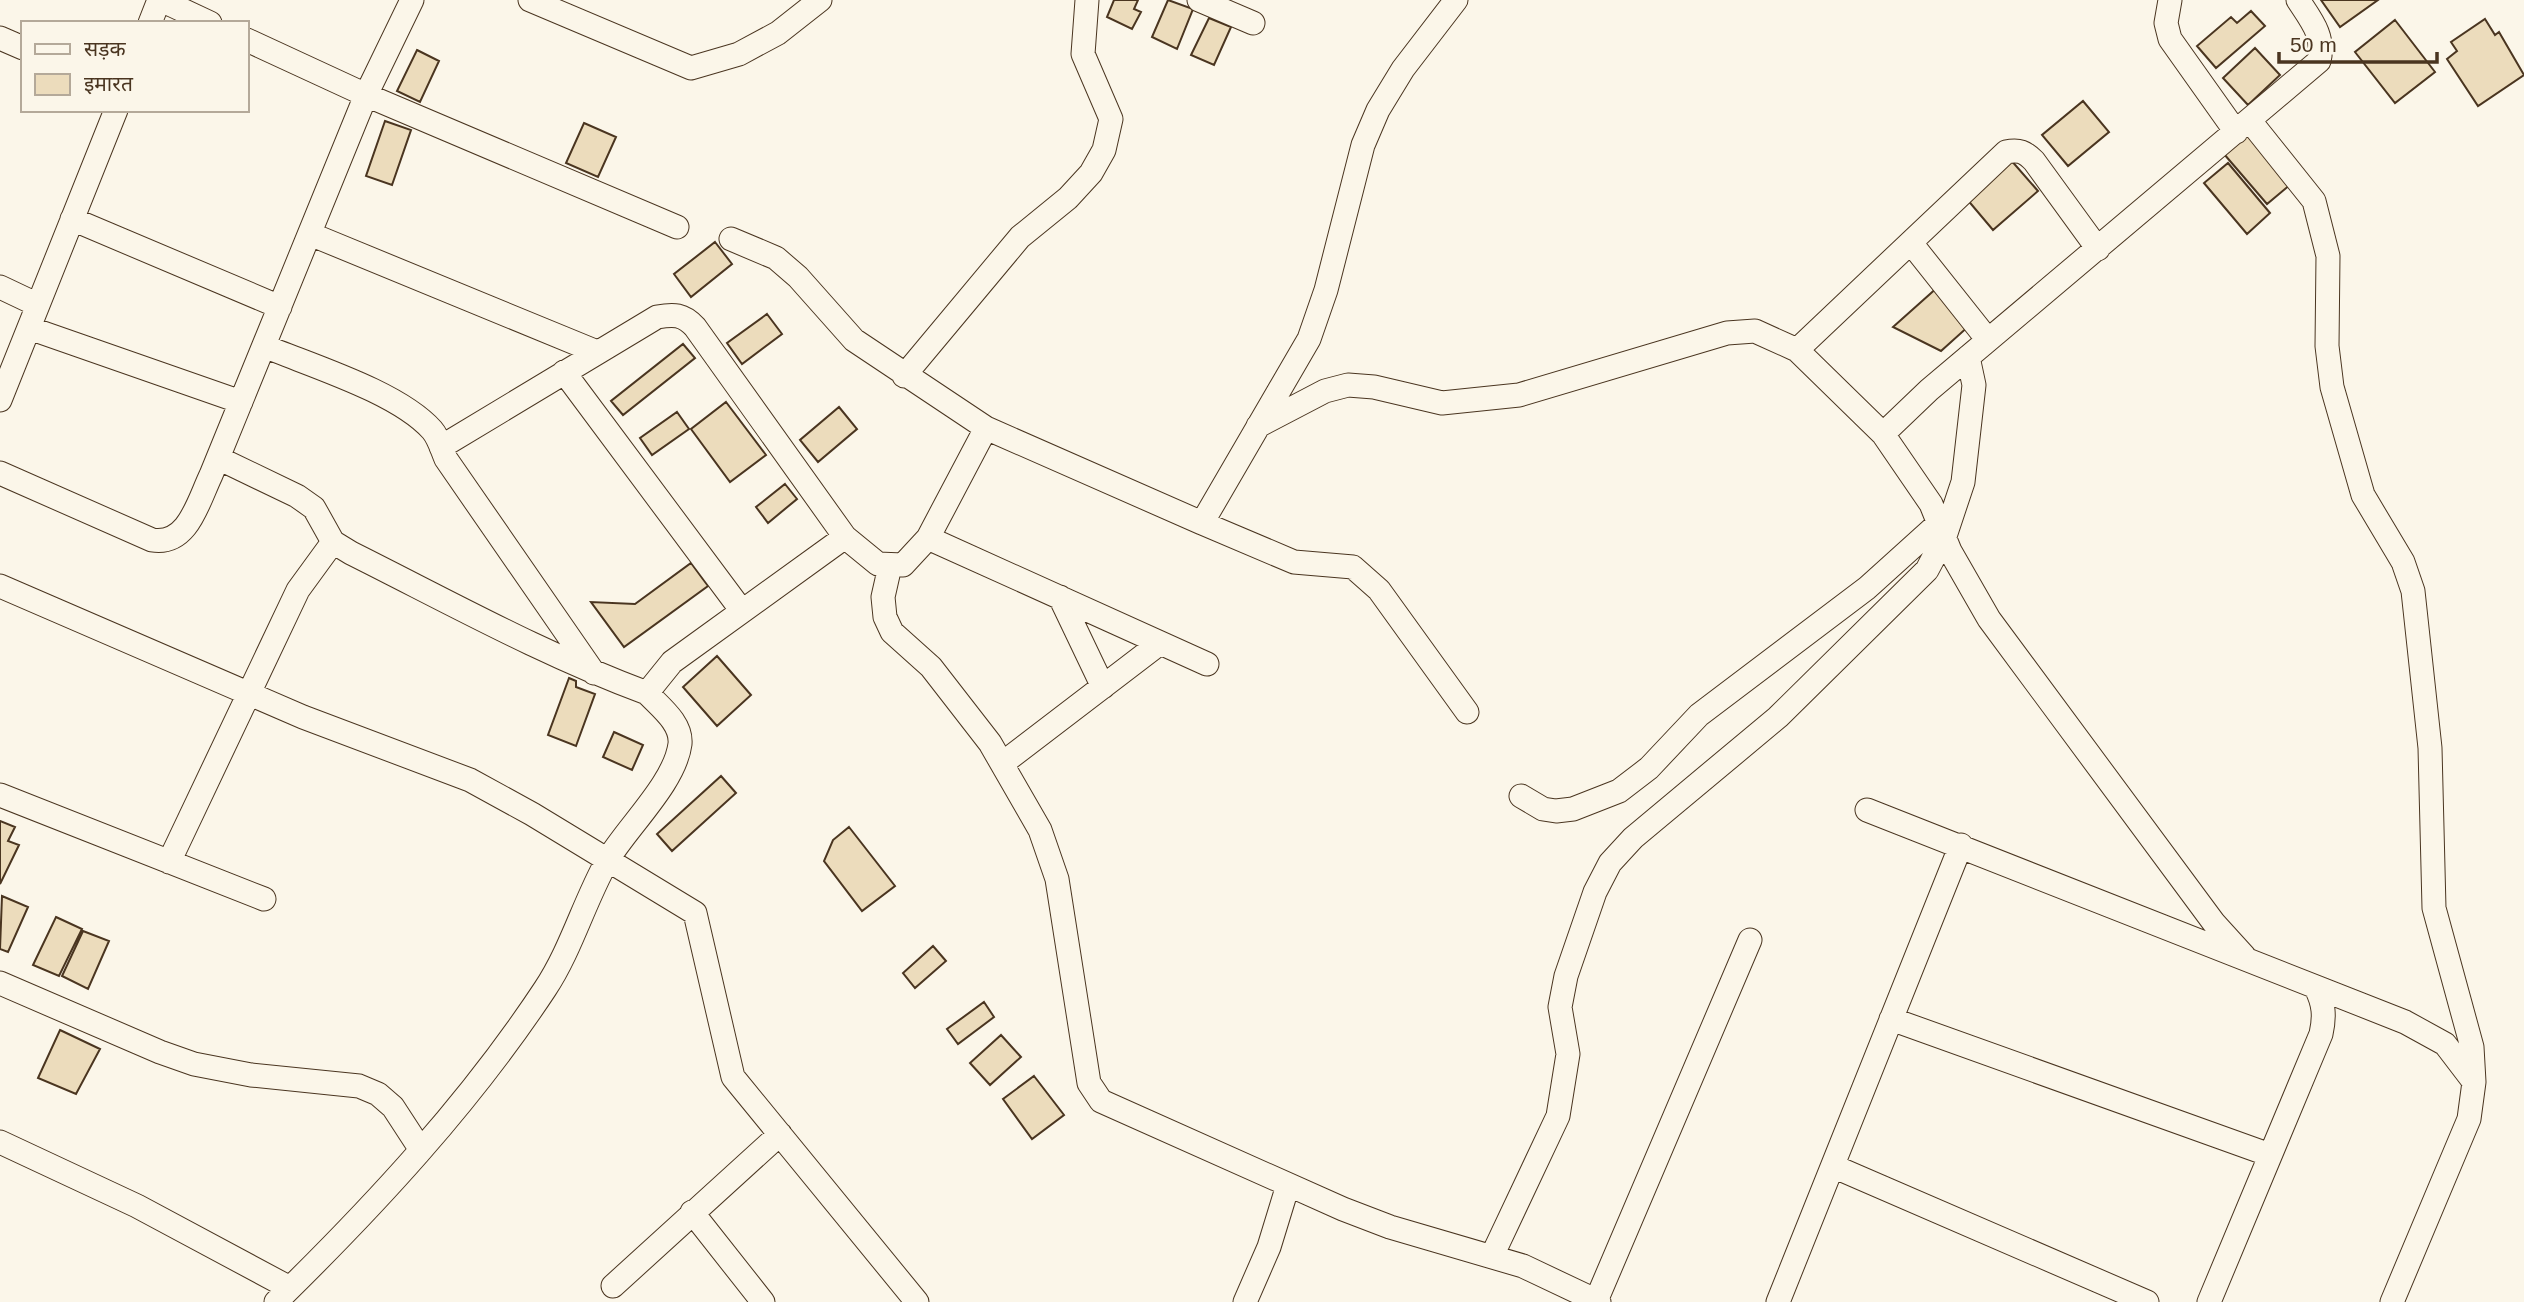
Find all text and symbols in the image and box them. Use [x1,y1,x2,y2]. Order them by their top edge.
legend [21,21,248,112]
scale bar [2279,21,2436,65]
text: 50 m [2290,33,2337,56]
text: सड़क [84,37,126,60]
text: इमारत [84,72,134,95]

